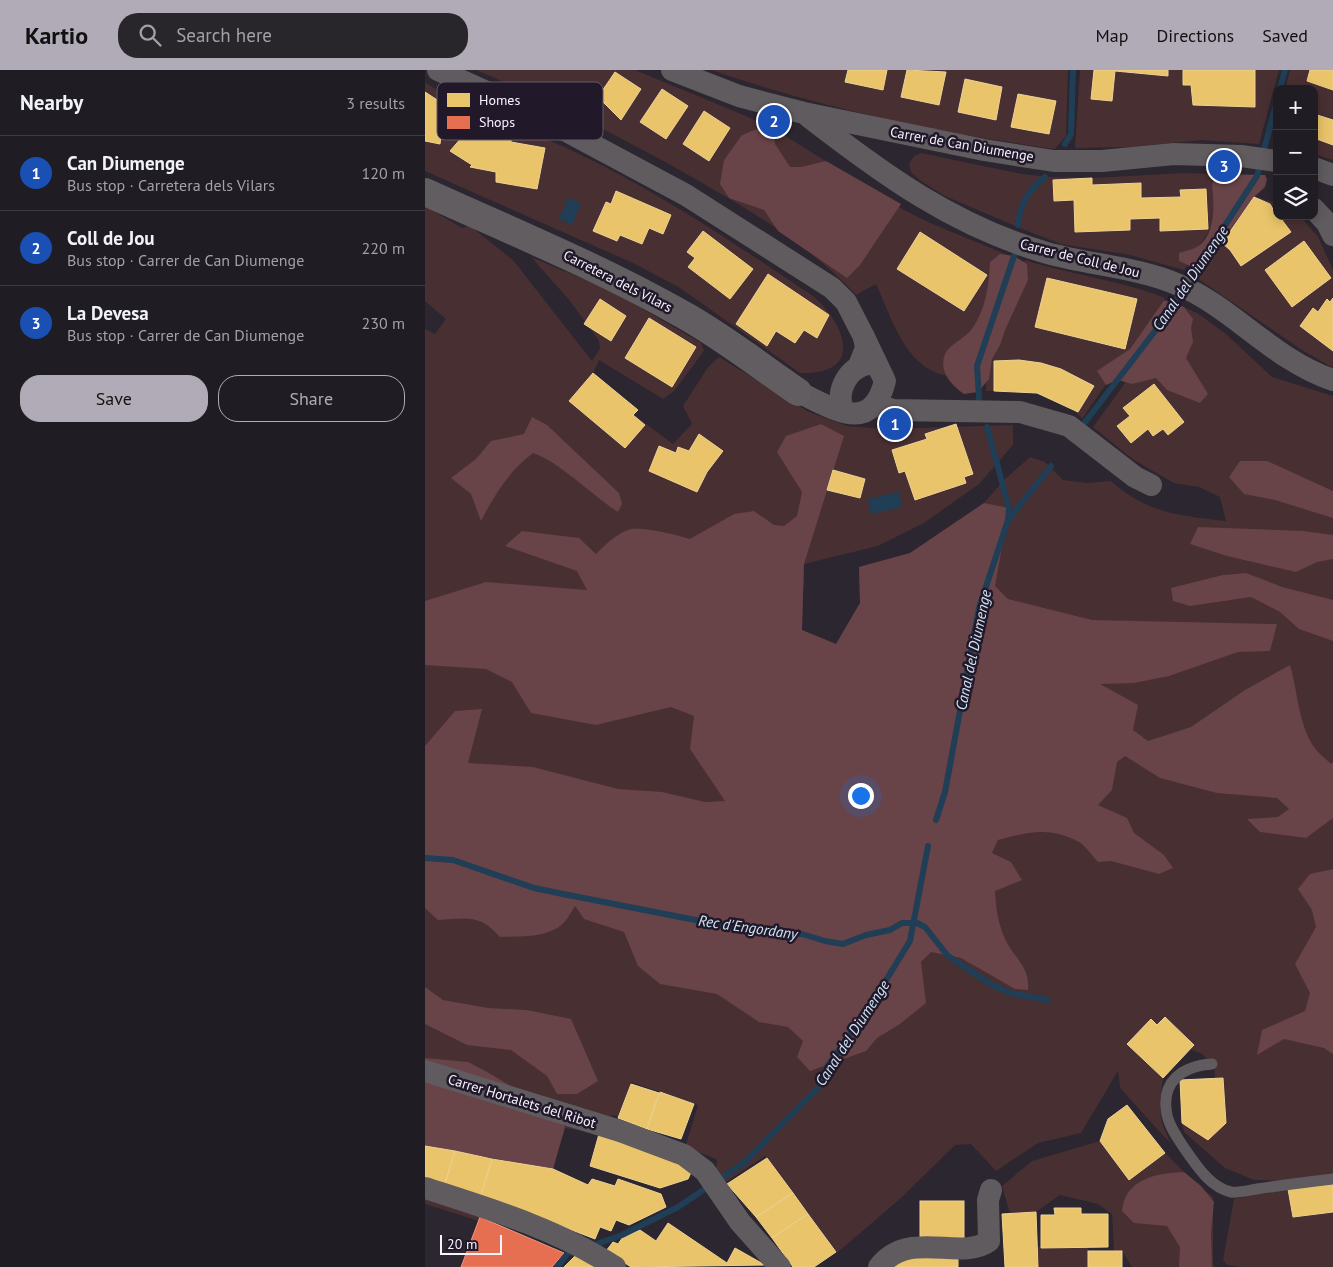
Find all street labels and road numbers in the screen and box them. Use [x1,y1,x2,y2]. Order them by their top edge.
street label: Carrer de Can Diumenge [889,123,1035,165]
street label: Carrer de Coll de Jou [1018,234,1142,282]
street label: Carretera dels Vilars [561,246,676,316]
street label: Carrer Hortalets del Ribot [446,1070,598,1132]

